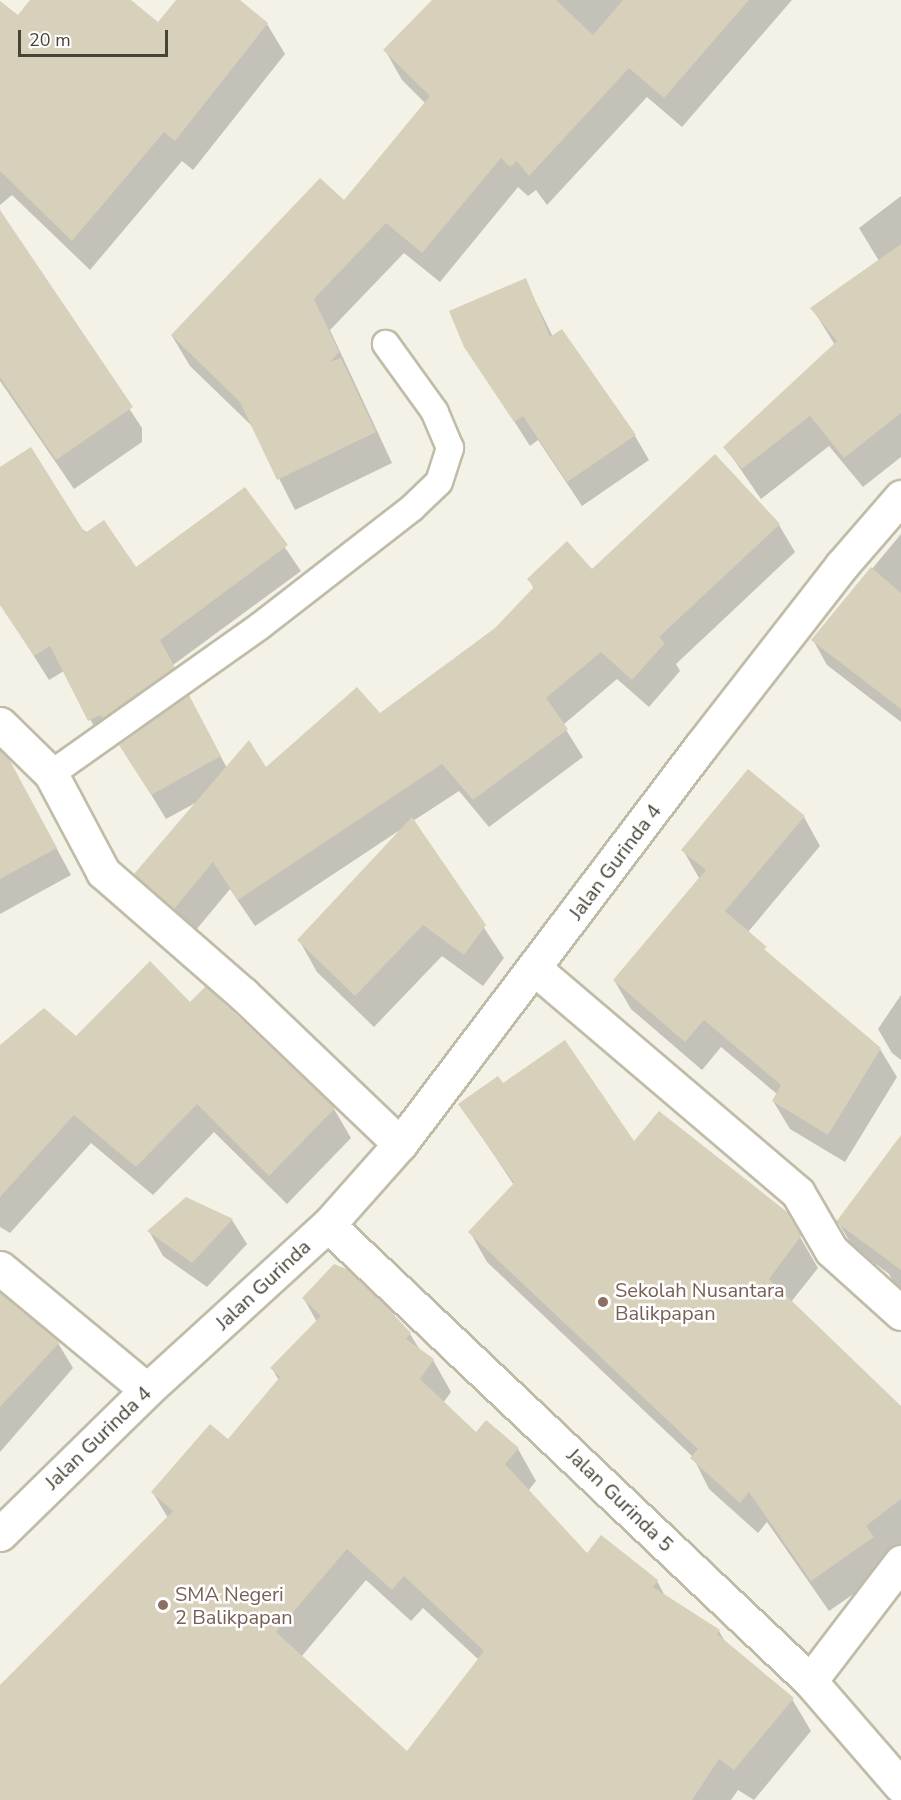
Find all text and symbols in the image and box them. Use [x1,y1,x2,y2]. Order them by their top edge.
scale bar [21,18,171,56]
text: 20 m [29,28,71,52]
street label: Jalan Gurinda 4 [564,800,666,924]
street label: Jalan Gurinda [210,1235,316,1335]
place label: Sekolah Nusantara Balikpapan [615,1278,785,1325]
marker: Sekolah Nusantara Balikpapan [596,1295,610,1309]
street label: Jalan Gurinda 4 [40,1381,156,1495]
street label: Jalan Gurinda 5 [562,1443,678,1557]
place label: SMA Negeri 2 Balikpapan [175,1582,293,1629]
marker: SMA Negeri 2 Balikpapan [156,1598,170,1612]

